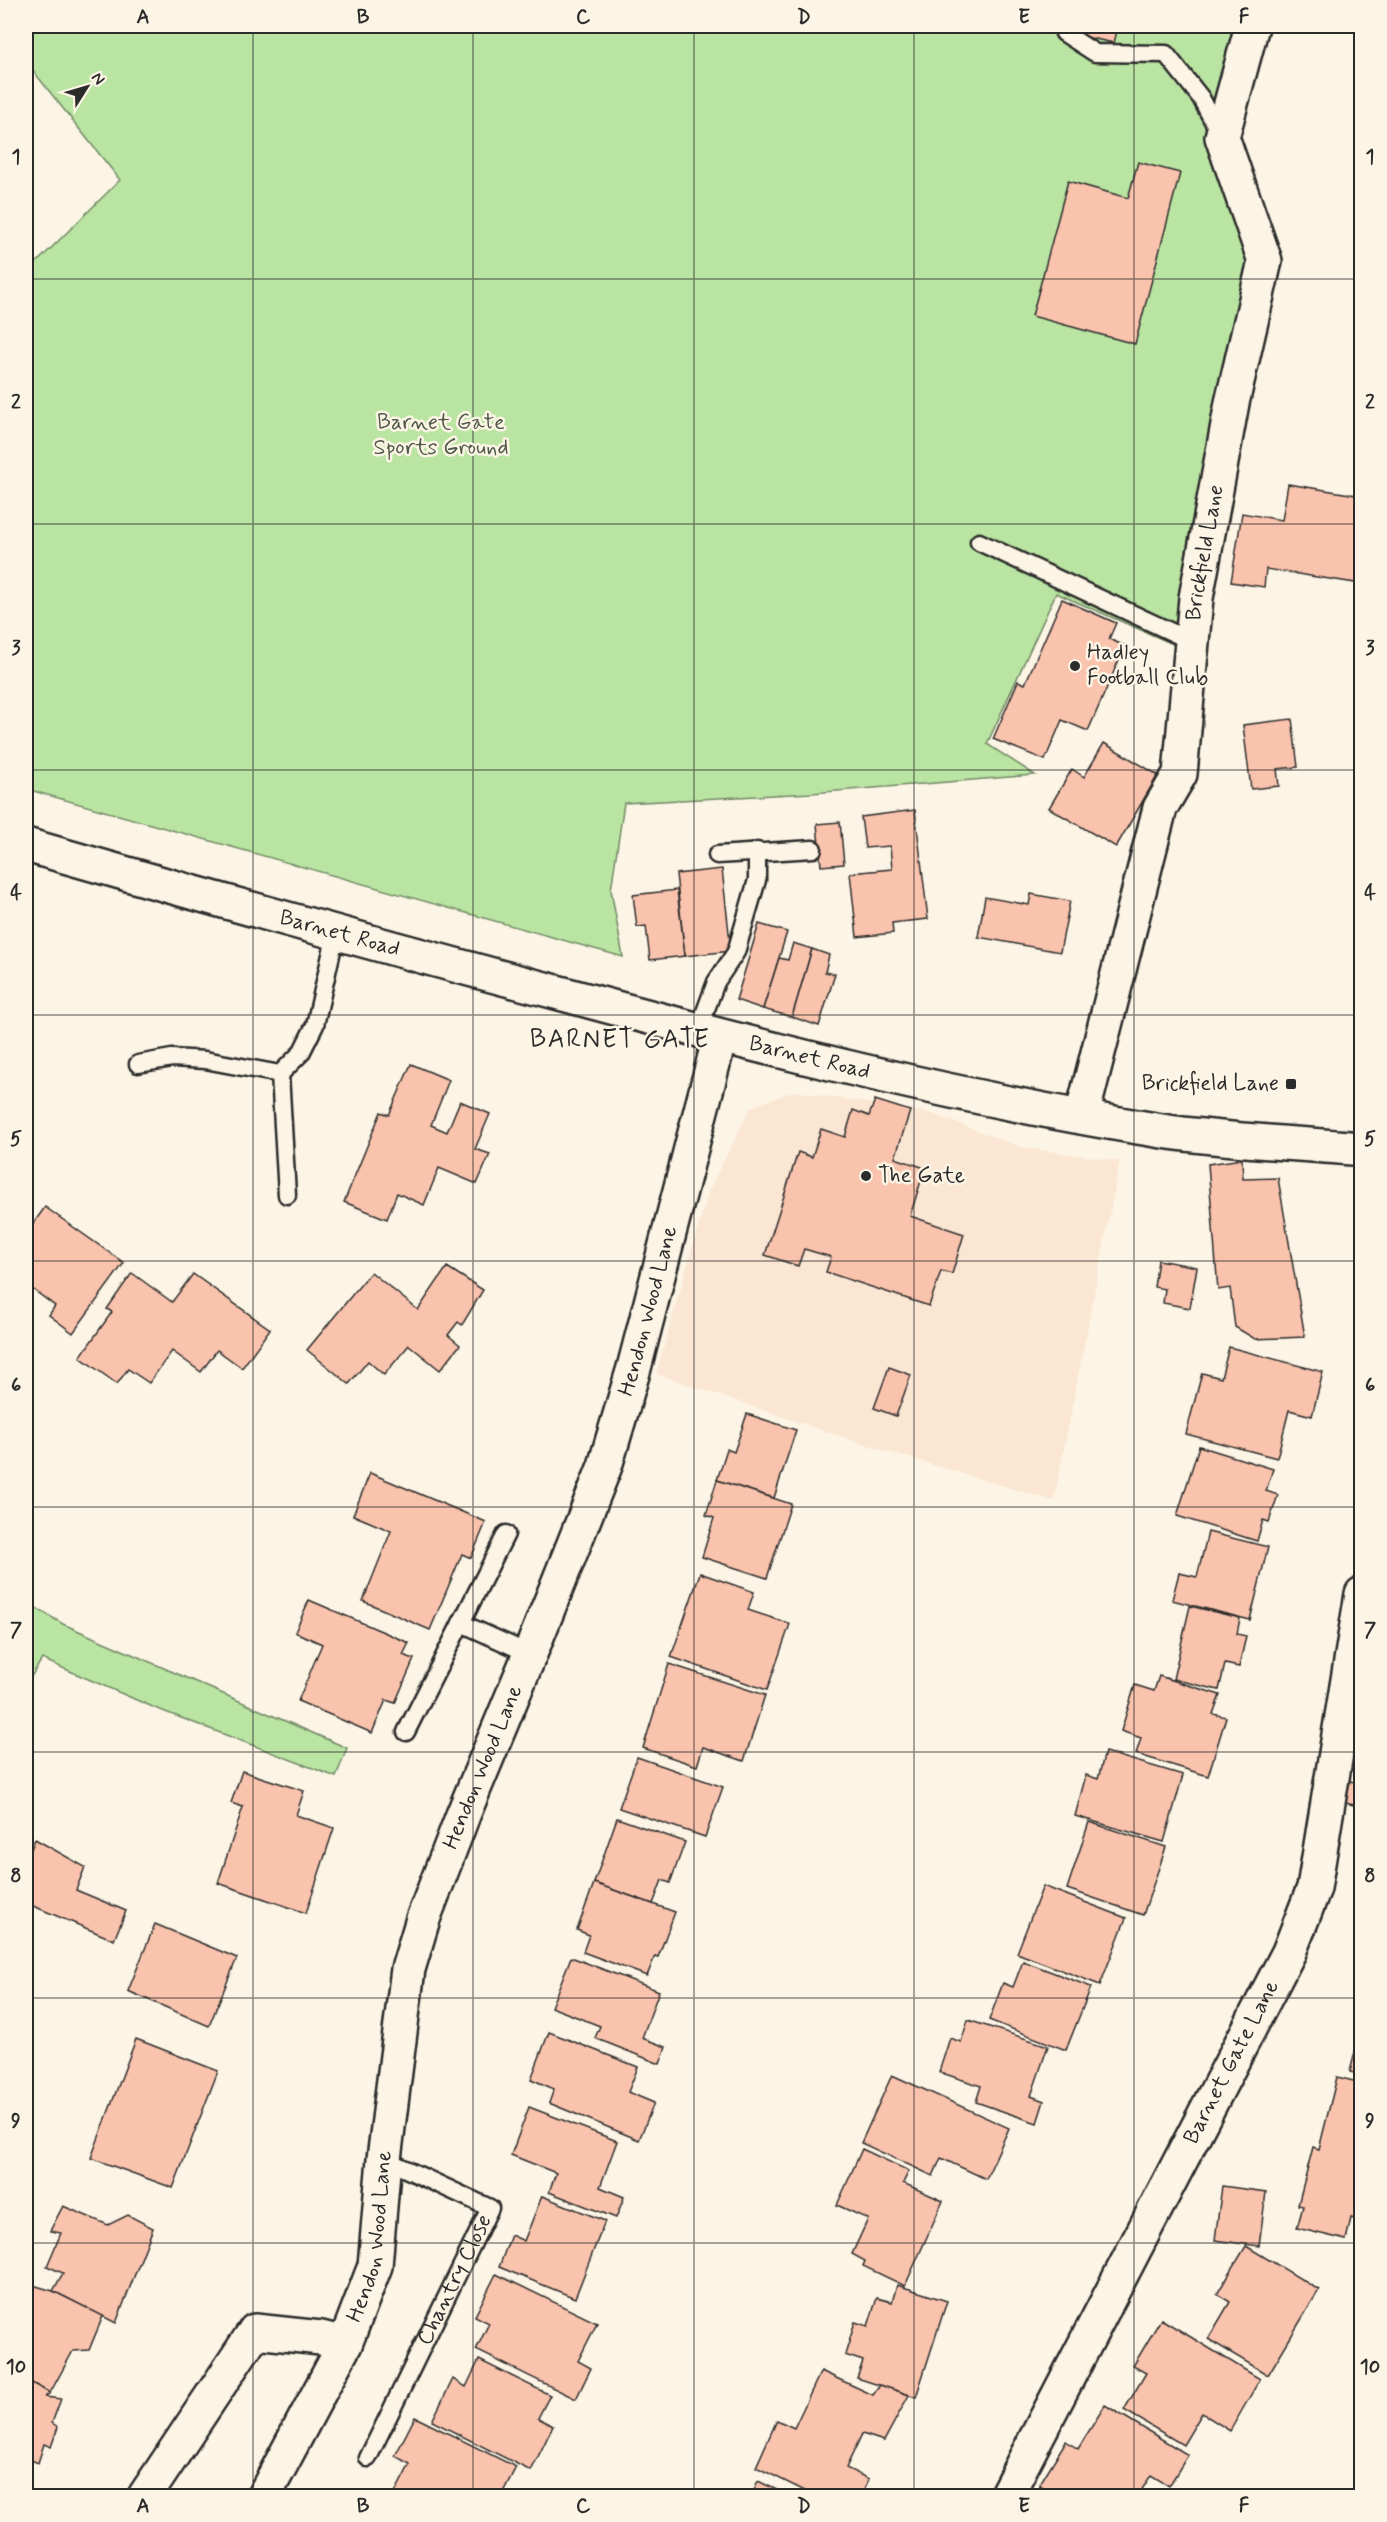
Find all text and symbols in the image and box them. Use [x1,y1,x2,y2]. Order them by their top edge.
text: A [136,4,150,31]
text: B [357,4,370,31]
text: C [576,4,591,31]
text: D [797,4,811,31]
text: E [1018,4,1030,31]
text: F [1239,4,1250,31]
north arrow [57,57,117,117]
text: N [86,68,109,89]
text: 1 [12,144,20,171]
text: 1 [1366,144,1374,171]
text: 2 [11,389,21,416]
text: 2 [1365,389,1375,416]
park label: Barnet Gate Sports Ground [374,409,508,462]
street label: Brickfield Lane [1180,483,1231,622]
text: 3 [11,635,21,662]
text: 3 [1365,635,1375,662]
place label: Hadley Football Club [1087,639,1208,692]
marker: Hadley Football Club [1068,659,1082,673]
text: 4 [10,880,22,907]
text: 4 [1364,880,1376,907]
street label: Barnet Road [276,904,403,963]
district label: BARNET GATE [530,1023,710,1057]
street label: Barnet Road [746,1030,873,1086]
place label: Brickfield Lane [1142,1070,1279,1098]
marker: Brickfield Lane [1284,1077,1298,1091]
text: 5 [10,1126,22,1153]
text: 5 [1364,1126,1376,1153]
place label: The Gate [878,1162,965,1190]
marker: The Gate [859,1169,873,1183]
street label: Hendon Wood Lane [612,1223,684,1400]
text: 6 [11,1372,21,1399]
text: 6 [1365,1372,1375,1399]
text: 7 [10,1617,22,1644]
text: 7 [1364,1617,1376,1644]
street label: Hendon Wood Lane [437,1681,529,1853]
text: 8 [10,1863,22,1890]
text: 8 [1364,1863,1376,1890]
street label: Barnet Gate Lane [1178,1975,1286,2149]
text: 9 [11,2108,21,2135]
text: 9 [1365,2108,1375,2135]
street label: Hendon Wood Lane [341,2149,399,2326]
street label: Chantry Close [411,2210,499,2350]
text: 10 [6,2354,26,2381]
text: 10 [1360,2354,1380,2381]
text: A [136,2493,150,2520]
text: B [357,2493,370,2520]
text: C [576,2493,591,2520]
text: D [797,2493,811,2520]
text: E [1018,2493,1030,2520]
text: F [1239,2493,1250,2520]

